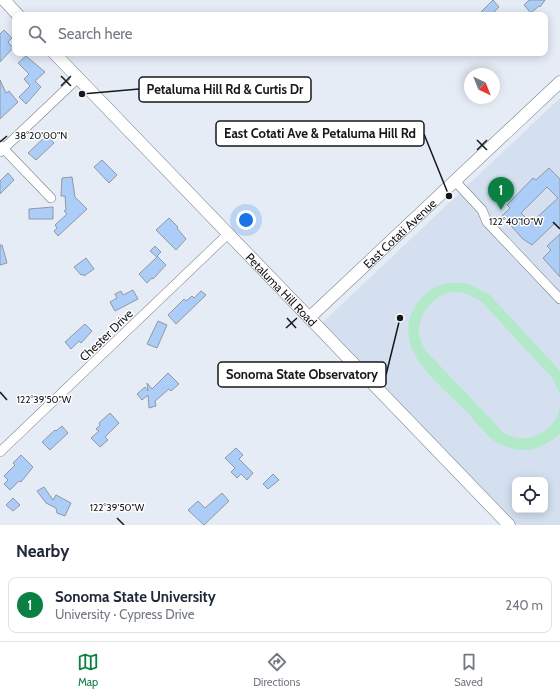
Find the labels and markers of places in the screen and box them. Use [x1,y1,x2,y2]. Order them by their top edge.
callout: Petaluma Hill Rd & Curtis Dr [139,77,311,102]
callout: East Cotati Ave & Petaluma Hill Rd [216,121,424,146]
pin: 1 [488,177,514,210]
callout: Sonoma State Observatory [218,362,386,387]

